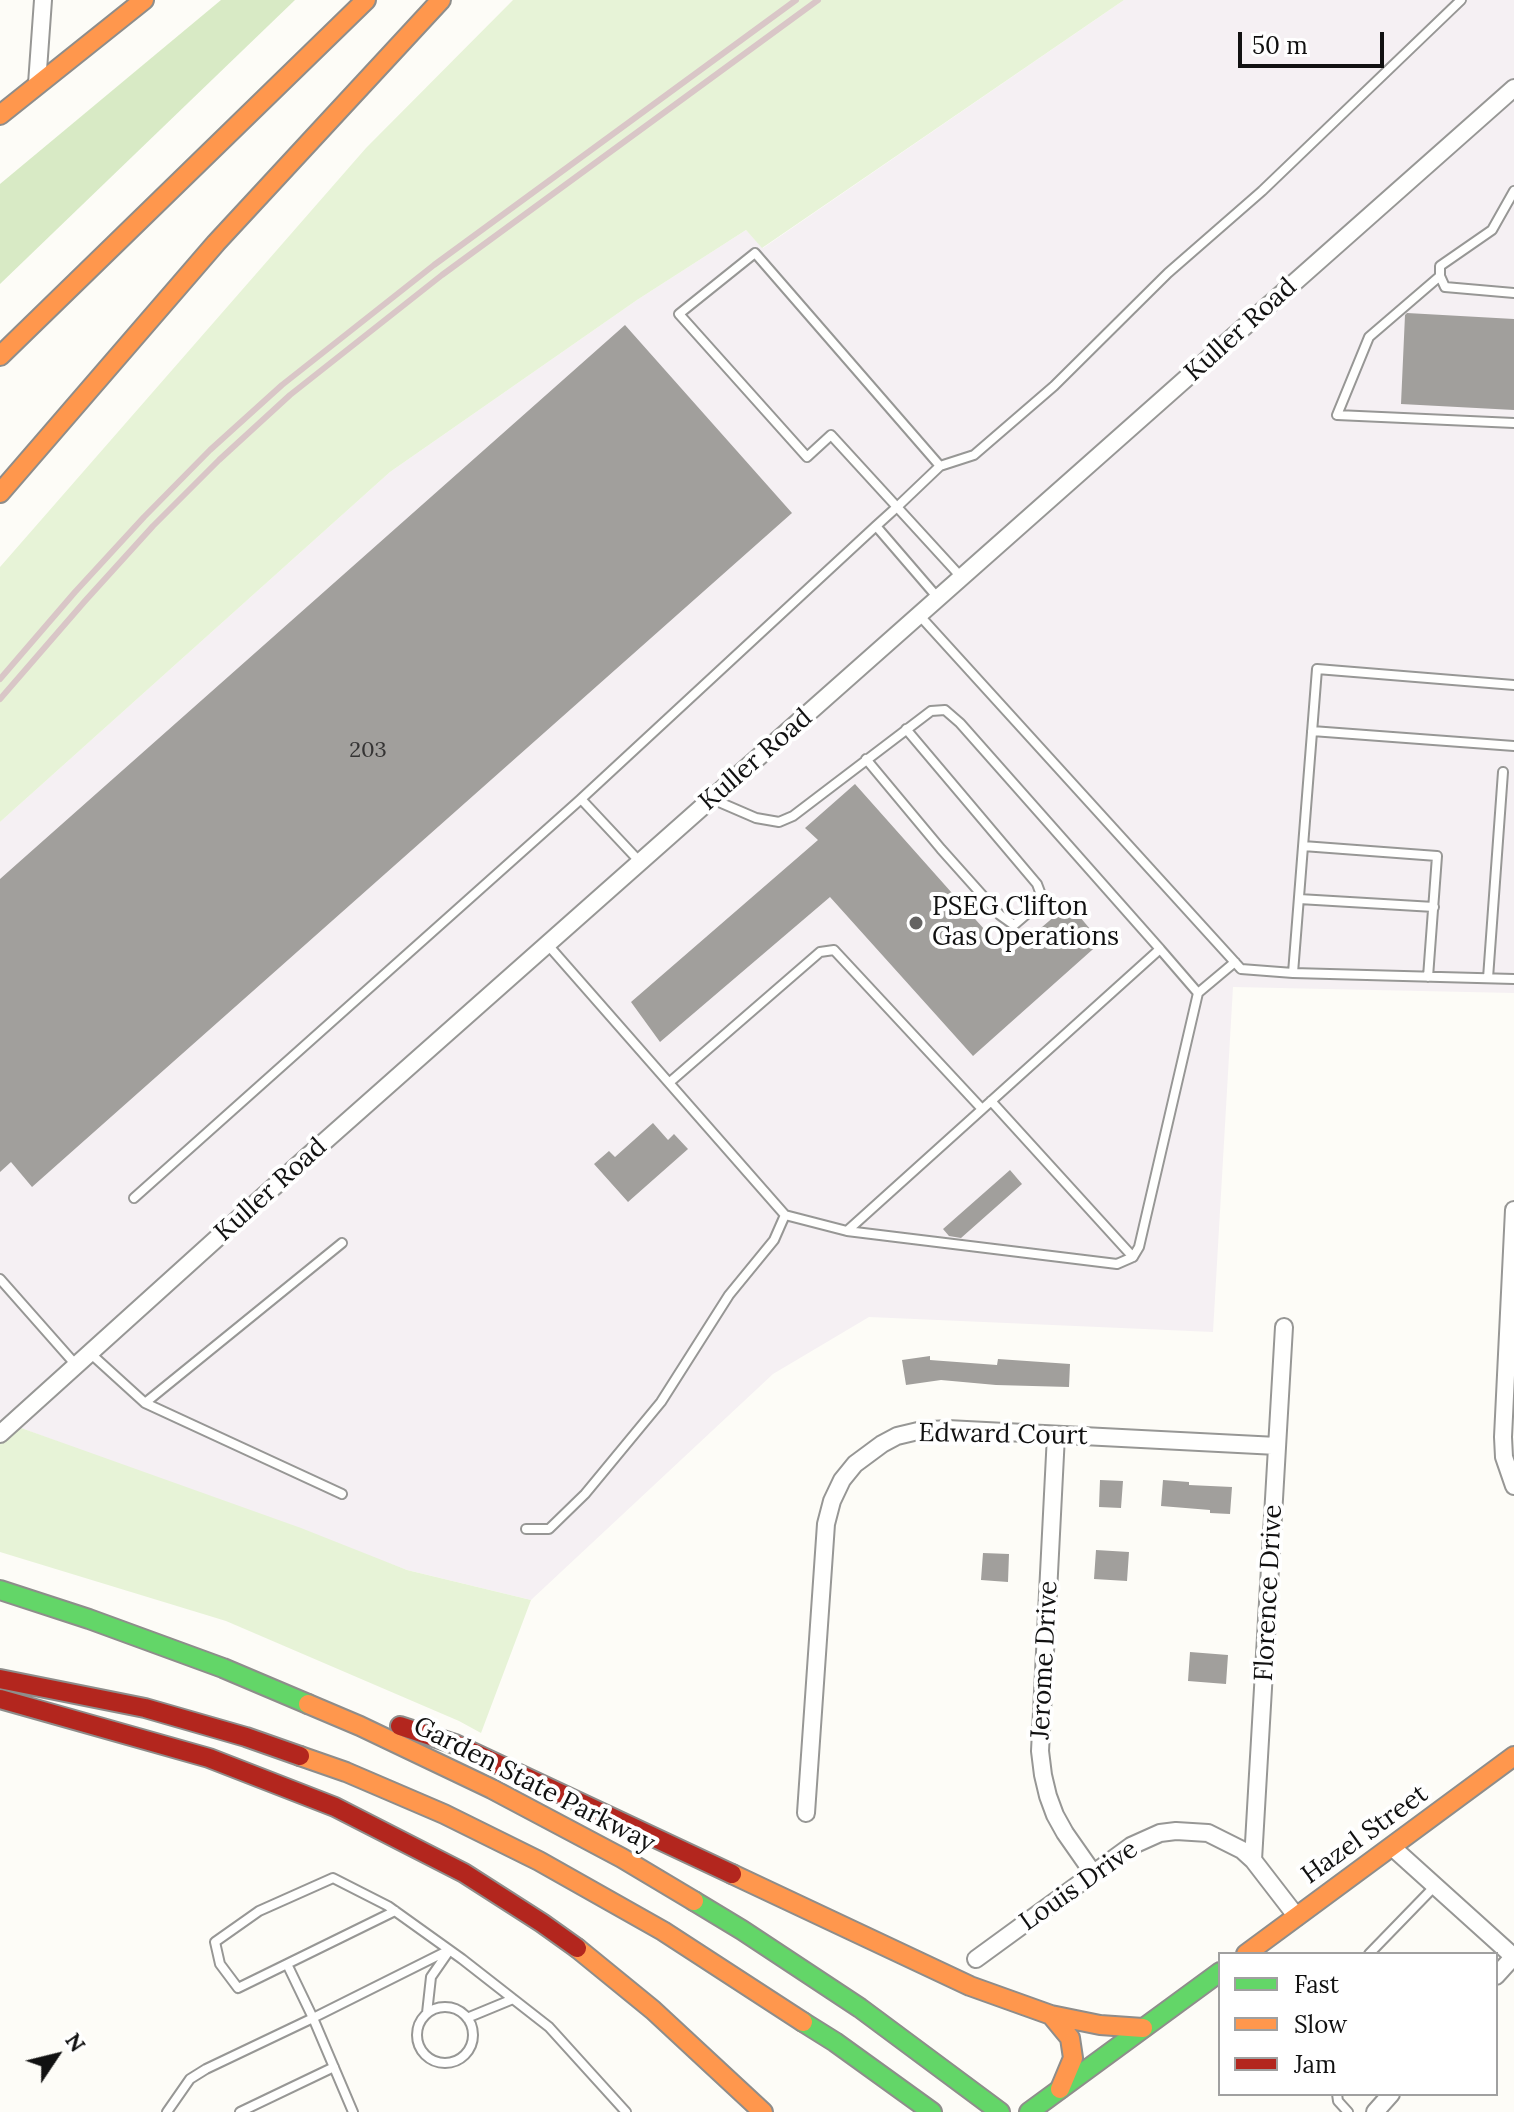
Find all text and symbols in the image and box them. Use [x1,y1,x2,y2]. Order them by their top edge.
scale bar [1242,16,1388,66]
text: 50 m [1252,30,1308,61]
street label: Kuller Road [1179,272,1303,388]
street label: Kuller Road [693,702,819,818]
house number: 203 [349,738,387,764]
place label: PSEG Clifton Gas Operations [932,892,1119,954]
marker: PSEG Clifton Gas Operations [907,914,925,932]
street label: Kuller Road [209,1132,333,1248]
street label: Edward Court [918,1418,1088,1452]
street label: Florence Drive [1249,1504,1289,1682]
street label: Jerome Drive [1025,1580,1065,1740]
street label: Garden State Parkway [408,1710,660,1860]
street label: Hazel Street [1296,1779,1434,1891]
street label: Louis Drive [1014,1834,1144,1938]
legend [1218,1952,1498,2096]
text: Fast [1294,1969,1339,2000]
text: Slow [1294,2009,1347,2040]
north arrow [16,2016,96,2096]
text: N [59,2027,92,2057]
text: Jam [1294,2049,1336,2080]

